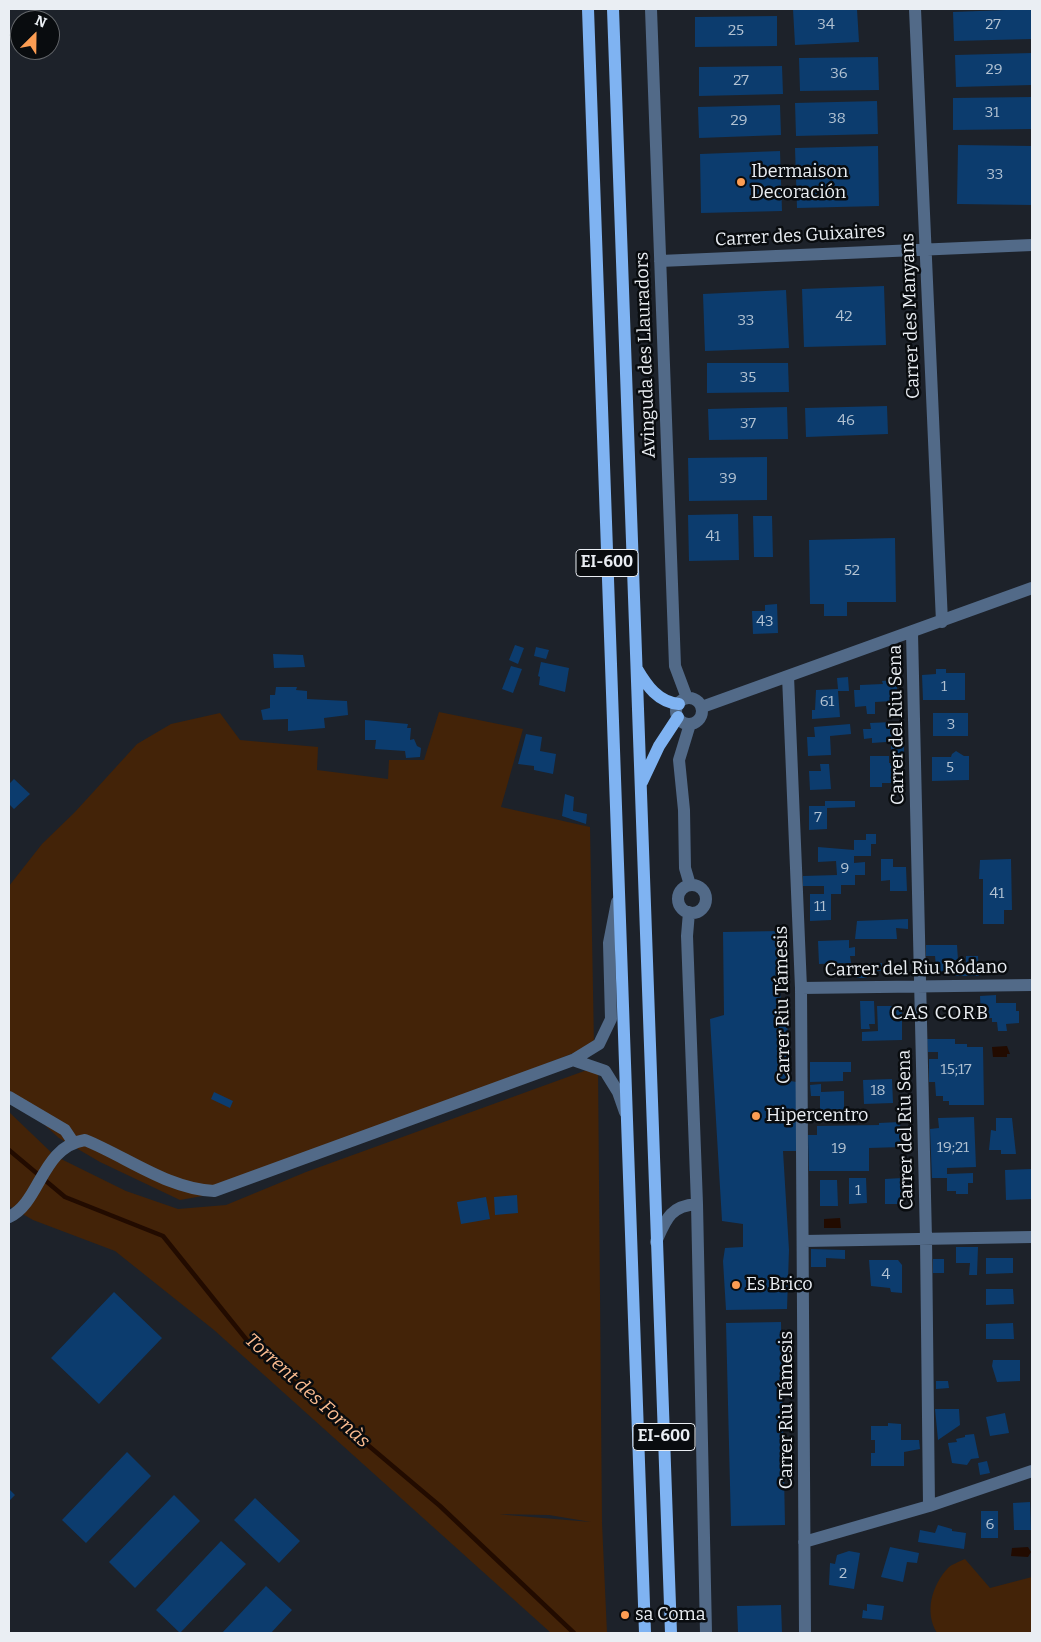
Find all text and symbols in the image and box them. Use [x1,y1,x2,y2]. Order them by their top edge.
north arrow [10,10,60,60]
text: N [32,12,49,32]
house number: 34 [817,16,835,34]
house number: 27 [985,16,1001,34]
house number: 25 [728,22,744,40]
house number: 29 [986,61,1002,79]
house number: 36 [830,65,848,83]
house number: 27 [733,72,749,90]
house number: 31 [985,104,999,122]
house number: 38 [828,110,846,128]
house number: 29 [731,112,747,130]
place label: Ibermaison Decoración [751,161,848,203]
house number: 33 [987,166,1003,184]
marker: Ibermaison Decoración [735,176,747,188]
street label: Carrer des Guixaires [714,221,886,251]
street label: Carrer des Manyans [897,233,925,399]
street label: Avinguda des Llauradors [632,252,660,458]
house number: 42 [836,308,852,326]
house number: 33 [738,312,754,330]
house number: 35 [740,369,756,387]
house number: 46 [837,412,855,430]
house number: 37 [740,415,756,433]
house number: 39 [719,470,737,488]
house number: 41 [706,528,720,546]
road number: EI-600 [576,550,638,576]
house number: 52 [844,562,860,580]
house number: 43 [756,613,774,631]
street label: Carrer del Riu Sena [885,645,909,805]
house number: 1 [941,678,947,696]
house number: 61 [820,693,834,711]
house number: 3 [947,716,955,734]
house number: 5 [946,759,954,777]
house number: 7 [814,809,822,827]
house number: 9 [841,860,849,878]
house number: 41 [990,885,1004,903]
house number: 11 [814,898,826,916]
street label: Carrer Riu Támesis [771,926,795,1084]
street label: Carrer del Riu Ródano [825,957,1007,981]
district label: CAS CORB [890,1003,990,1025]
street label: Carrer del Riu Sena [894,1050,918,1210]
house number: 15;17 [941,1061,971,1079]
house number: 18 [870,1082,886,1100]
place label: Hipercentro [766,1105,868,1127]
marker: Hipercentro [750,1110,762,1122]
house number: 19;21 [937,1139,969,1157]
house number: 19 [832,1140,846,1158]
house number: 1 [855,1182,861,1200]
house number: 4 [882,1266,890,1284]
place label: Es Brico [746,1274,813,1296]
marker: Es Brico [730,1279,742,1291]
water label: Torrent des Fornàs [240,1329,374,1453]
street label: Carrer Riu Támesis [776,1331,798,1489]
road number: EI-600 [633,1424,695,1450]
house number: 6 [986,1516,994,1534]
house number: 2 [839,1565,847,1583]
place label: sa Coma [635,1604,706,1626]
marker: sa Coma [619,1609,631,1621]

